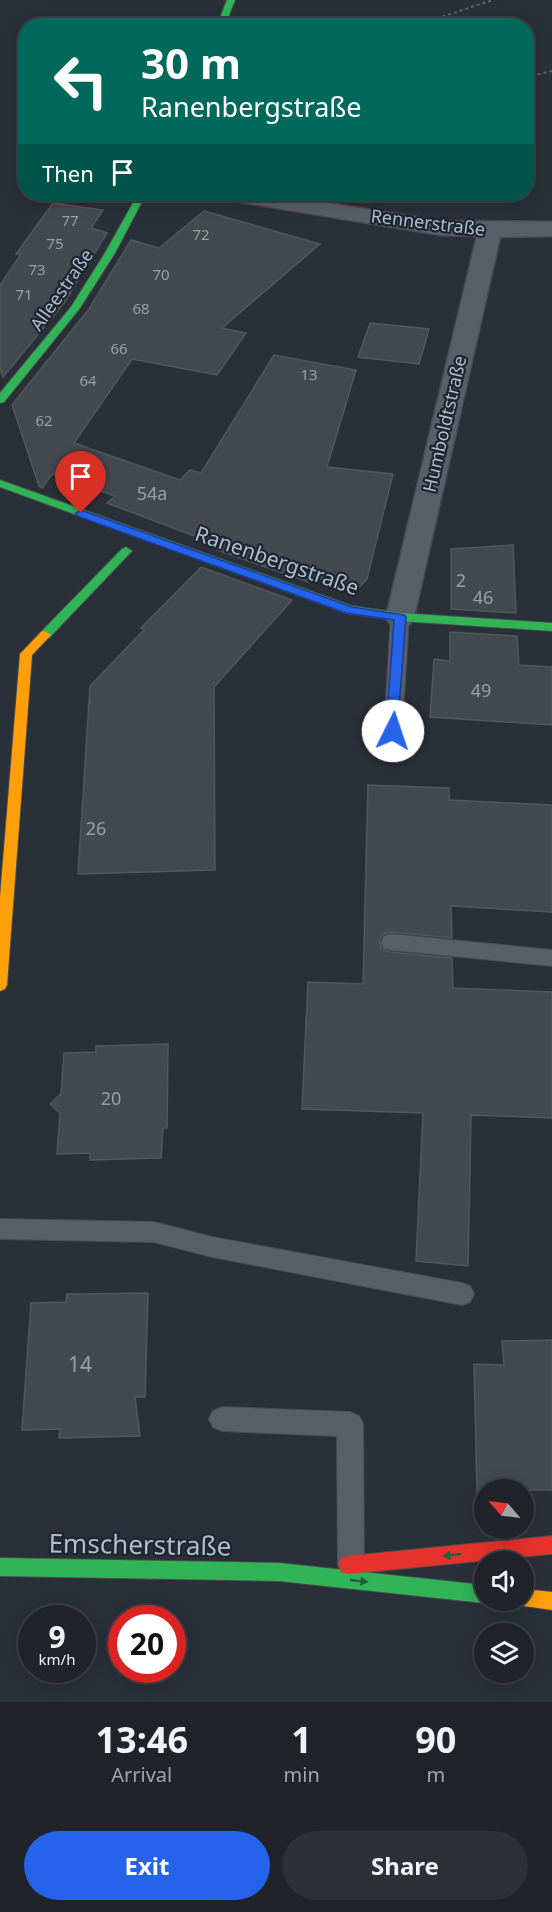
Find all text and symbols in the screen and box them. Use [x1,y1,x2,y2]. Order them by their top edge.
text: 30 m [141,34,241,91]
icon: left [42,42,120,120]
text: Ranenbergstraße [141,88,362,125]
icon: arrive [106,156,139,189]
text: Then [42,158,94,188]
street label: Rennerstraße [370,203,487,241]
house number: 77 [61,210,79,230]
house number: 72 [192,224,210,244]
house number: 75 [46,233,64,253]
street label: Alleestraße [24,244,98,335]
house number: 73 [28,259,46,279]
house number: 70 [152,264,170,284]
house number: 71 [15,284,33,304]
house number: 68 [132,298,150,318]
house number: 66 [110,338,128,358]
street label: Humboldtstraße [417,353,471,494]
house number: 13 [300,364,318,384]
house number: 64 [79,370,97,390]
house number: 62 [35,410,53,430]
pin [55,451,106,513]
icon: arrive [64,460,97,493]
house number: 54a [137,481,167,505]
street label: Ranenbergstraße [192,519,363,601]
house number: 2 [456,568,466,592]
house number: 46 [473,585,493,609]
house number: 49 [471,678,491,702]
position arrow [361,699,425,763]
house number: 26 [86,816,106,840]
house number: 20 [101,1086,121,1110]
house number: 14 [68,1350,92,1378]
north arrow [474,1479,534,1539]
map controls [474,1479,534,1683]
street label: Emscherstraße [48,1524,232,1564]
one-way arrow [442,1550,461,1560]
button: sound [474,1551,534,1611]
one-way arrow [349,1576,368,1585]
speed limit sign: 20 [108,1605,186,1683]
text: 9 [48,1616,66,1657]
button: layers [474,1623,534,1683]
text: km/h [39,1649,75,1669]
text: 13:46 [96,1715,188,1764]
text: 1 [291,1715,312,1764]
text: 90 [415,1715,456,1764]
text: Arrival [111,1761,172,1788]
text: min [284,1761,320,1788]
text: m [427,1761,445,1788]
button: Exit [24,1831,270,1900]
button: Share [282,1831,528,1900]

